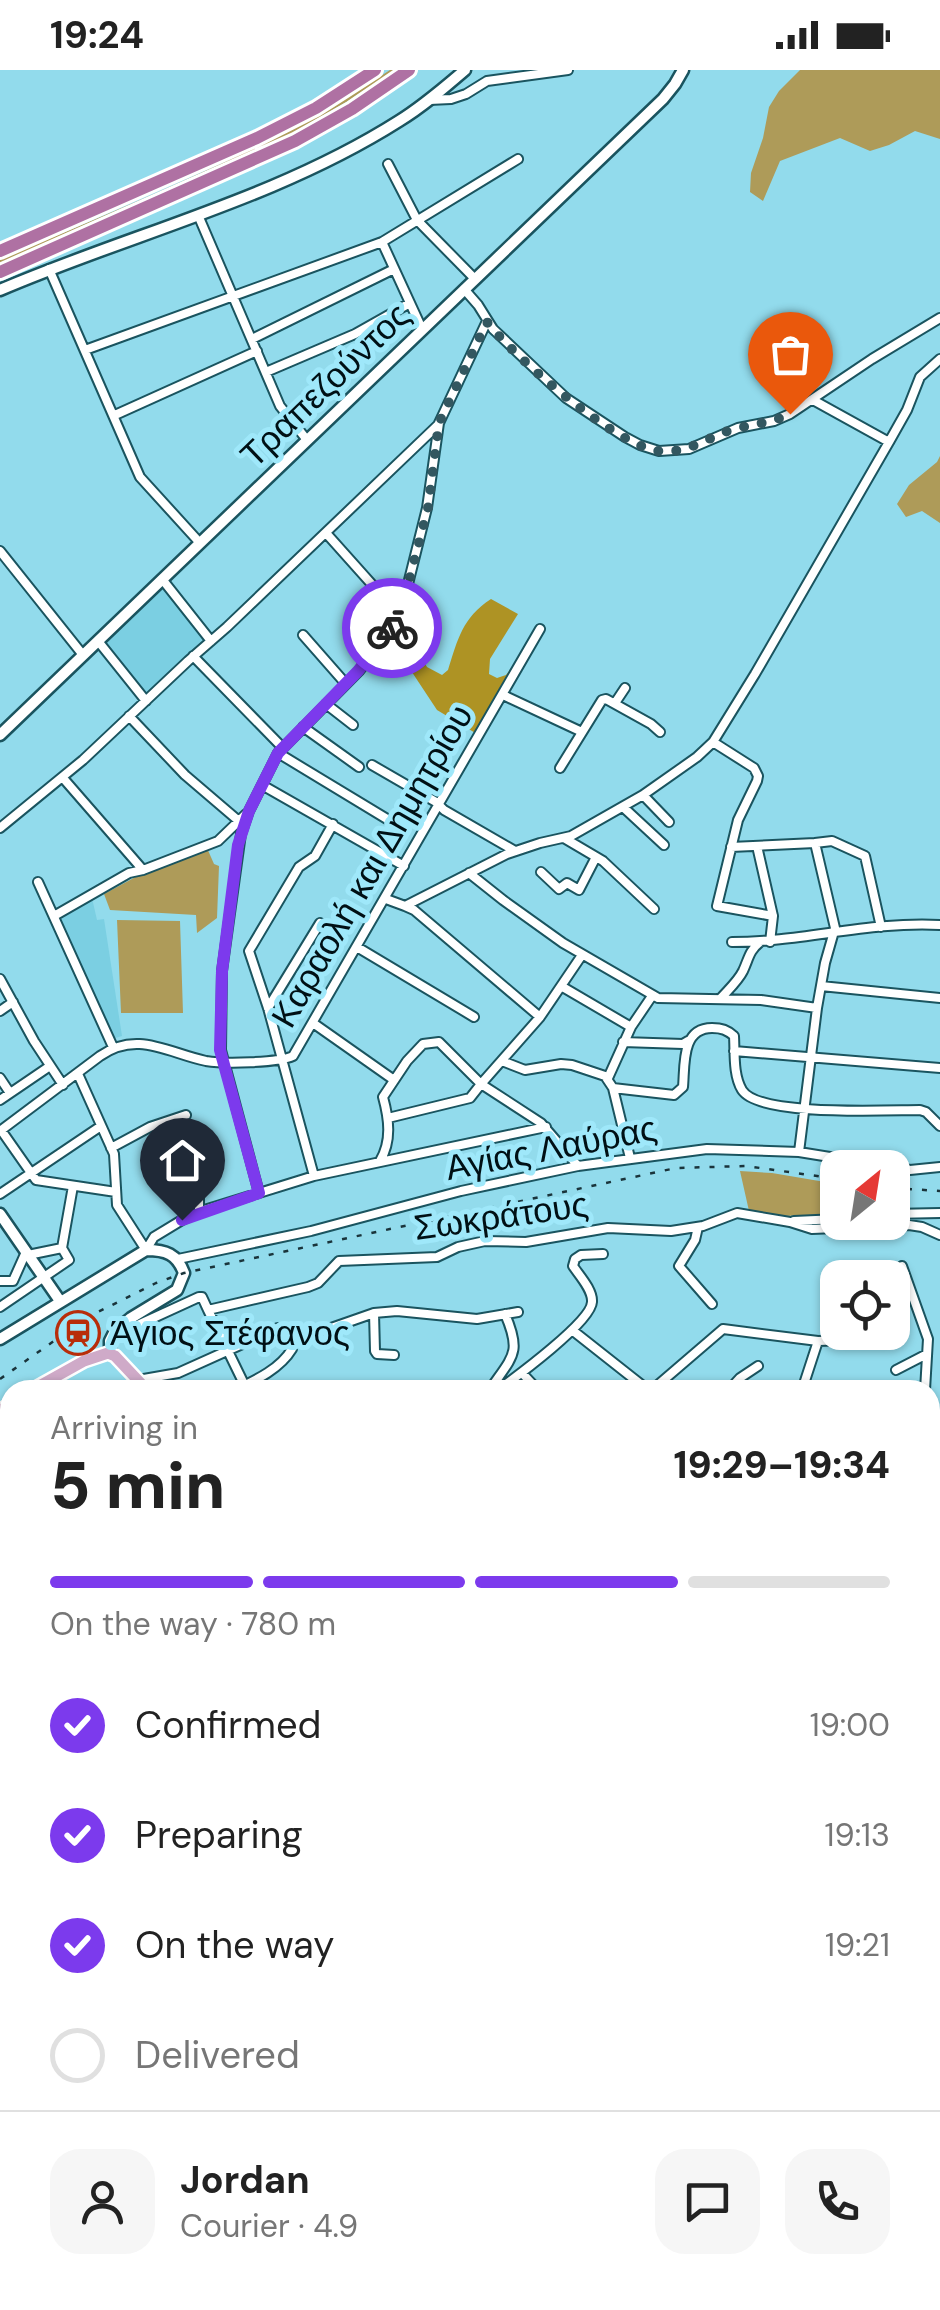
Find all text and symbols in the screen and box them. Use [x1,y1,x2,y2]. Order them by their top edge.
text: 19:24 [50,10,144,60]
street label: Τραπεζούντος [230,293,420,477]
pin [748,312,833,415]
icon: bag [763,327,818,382]
courier [342,578,442,678]
icon: bike [365,601,420,656]
street label: Καραολή και Δημητρίου [261,696,483,1036]
street label: Αγίας Λαύρας [441,1105,661,1191]
pin [140,1118,225,1221]
icon: home [155,1133,210,1188]
north arrow [820,1150,910,1240]
map controls [820,1150,910,1350]
street label: Σωκράτους [411,1181,591,1251]
button: locate [820,1260,910,1350]
station icon: Άγιος Στέφανος [55,1310,101,1356]
place label: Άγιος Στέφανος [110,1310,350,1356]
text: Arriving in [50,1407,198,1449]
text: 19:29–19:34 [674,1440,890,1490]
text: 5 min [50,1444,225,1528]
text: On the way · 780 m [50,1603,336,1645]
icon: check [50,1698,105,1753]
text: Confirmed [135,1700,321,1750]
text: 19:00 [810,1704,890,1746]
icon: check [50,1808,105,1863]
text: Preparing [135,1810,303,1860]
text: 19:13 [825,1814,890,1856]
icon: check [50,1918,105,1973]
text: On the way [135,1920,334,1970]
text: 19:21 [825,1924,890,1966]
text: Delivered [135,2030,300,2080]
button: person [50,2149,155,2254]
button: chat [655,2149,760,2254]
button: phone [785,2149,890,2254]
text: Jordan [180,2155,310,2205]
text: Courier · 4.9 [180,2205,358,2247]

